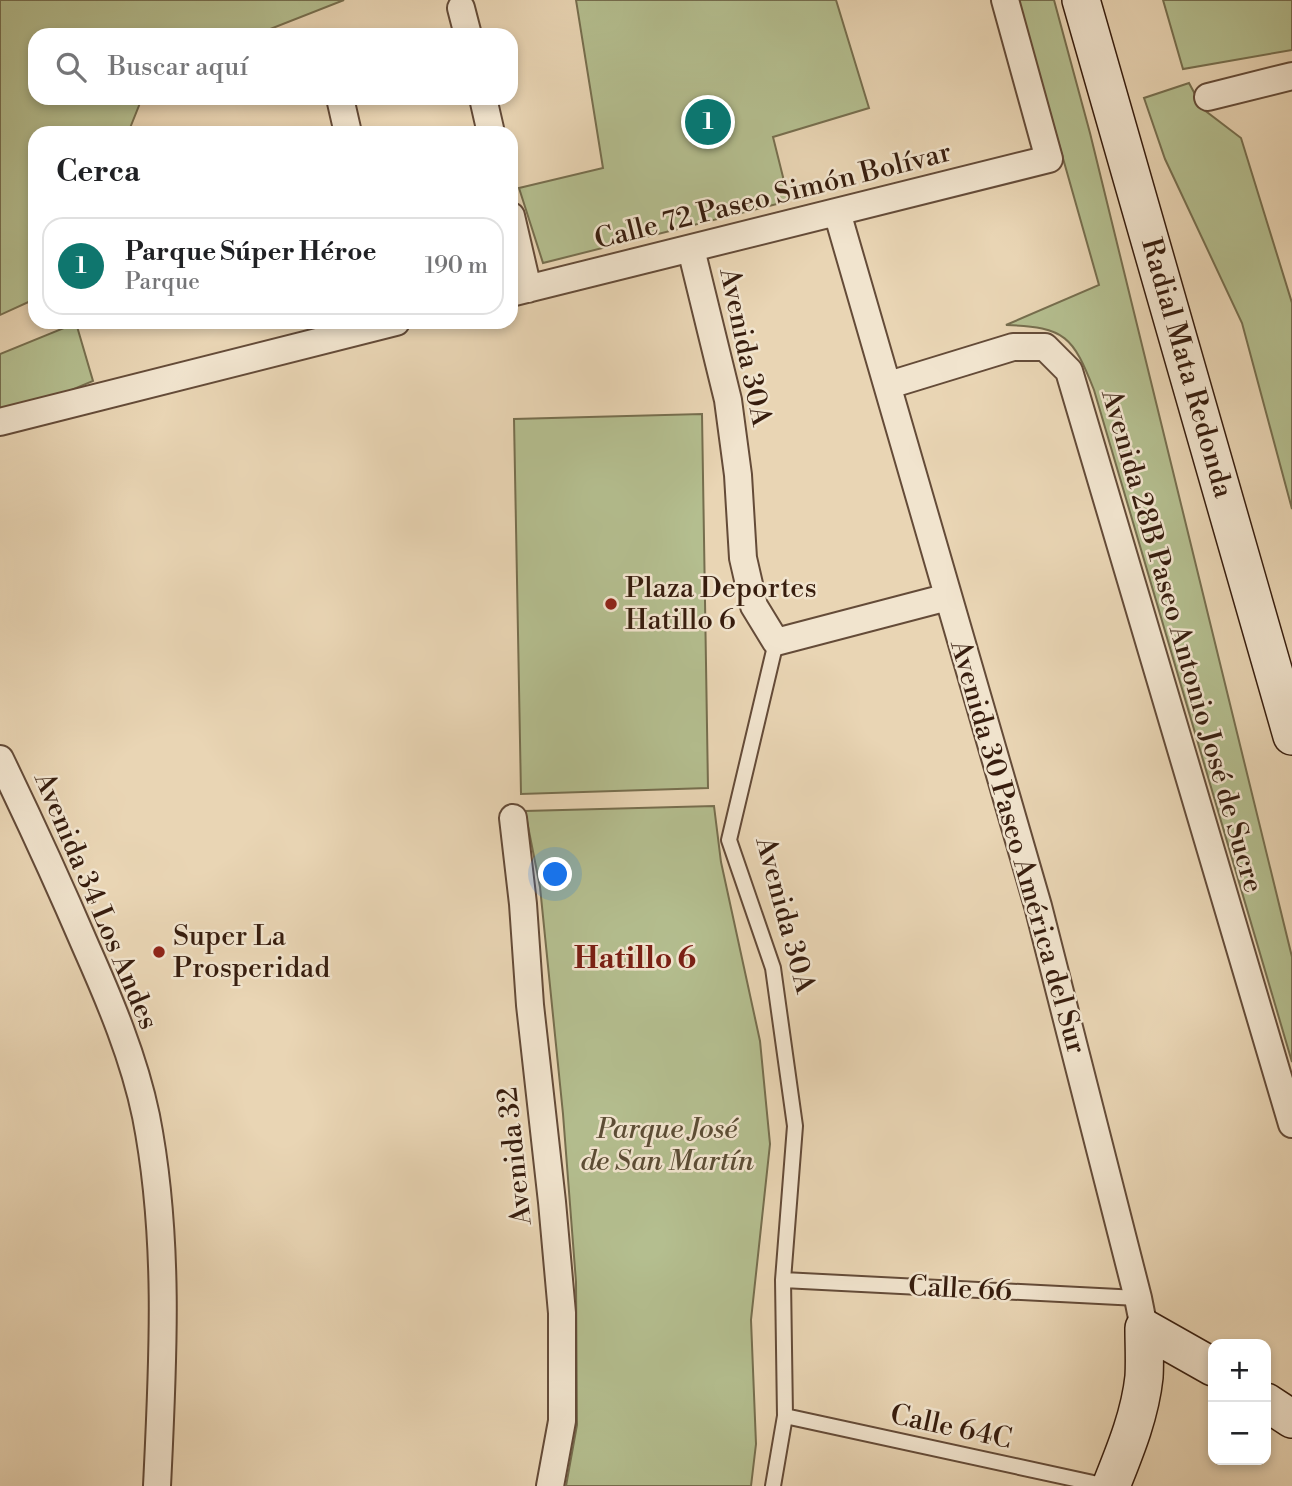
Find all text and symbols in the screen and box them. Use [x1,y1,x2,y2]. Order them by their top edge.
search box [28,28,518,105]
icon: search [52,48,90,86]
text: Buscar aquí [108,51,248,83]
pin: 1 [685,96,731,148]
street label: Calle 72 Paseo Simón Bolívar [591,135,955,257]
text: Cerca [56,153,140,191]
street label: Radial Mata Redonda [1133,234,1241,503]
text: Parque Súper Héroe [125,236,377,268]
text: 1 [75,252,87,280]
text: 190 m [425,252,488,280]
street label: Avenida 30A [711,264,779,430]
text: Parque [125,268,200,296]
street label: Avenida 28B Paseo Antonio José de Sucre [1093,384,1271,897]
place label: Plaza Deportes Hatillo 6 [625,571,817,638]
marker: Plaza Deportes Hatillo 6 [603,596,619,612]
street label: Avenida 30 Paseo América del Sur [942,635,1094,1058]
street label: Avenida 34 Los Andes [26,766,166,1035]
street label: Avenida 30A [747,832,823,998]
your location [538,857,572,891]
place label: Super La Prosperidad [173,919,330,986]
district label: Hatillo 6 [574,940,696,978]
marker: Super La Prosperidad [151,944,167,960]
street label: Avenida 32 [490,1085,540,1228]
park label: Parque José de San Martín [580,1112,754,1179]
street label: Calle 66 [907,1269,1013,1309]
map controls [1208,1339,1271,1465]
button: + [1208,1339,1271,1402]
street label: Calle 64C [887,1397,1015,1457]
button: − [1208,1402,1271,1465]

